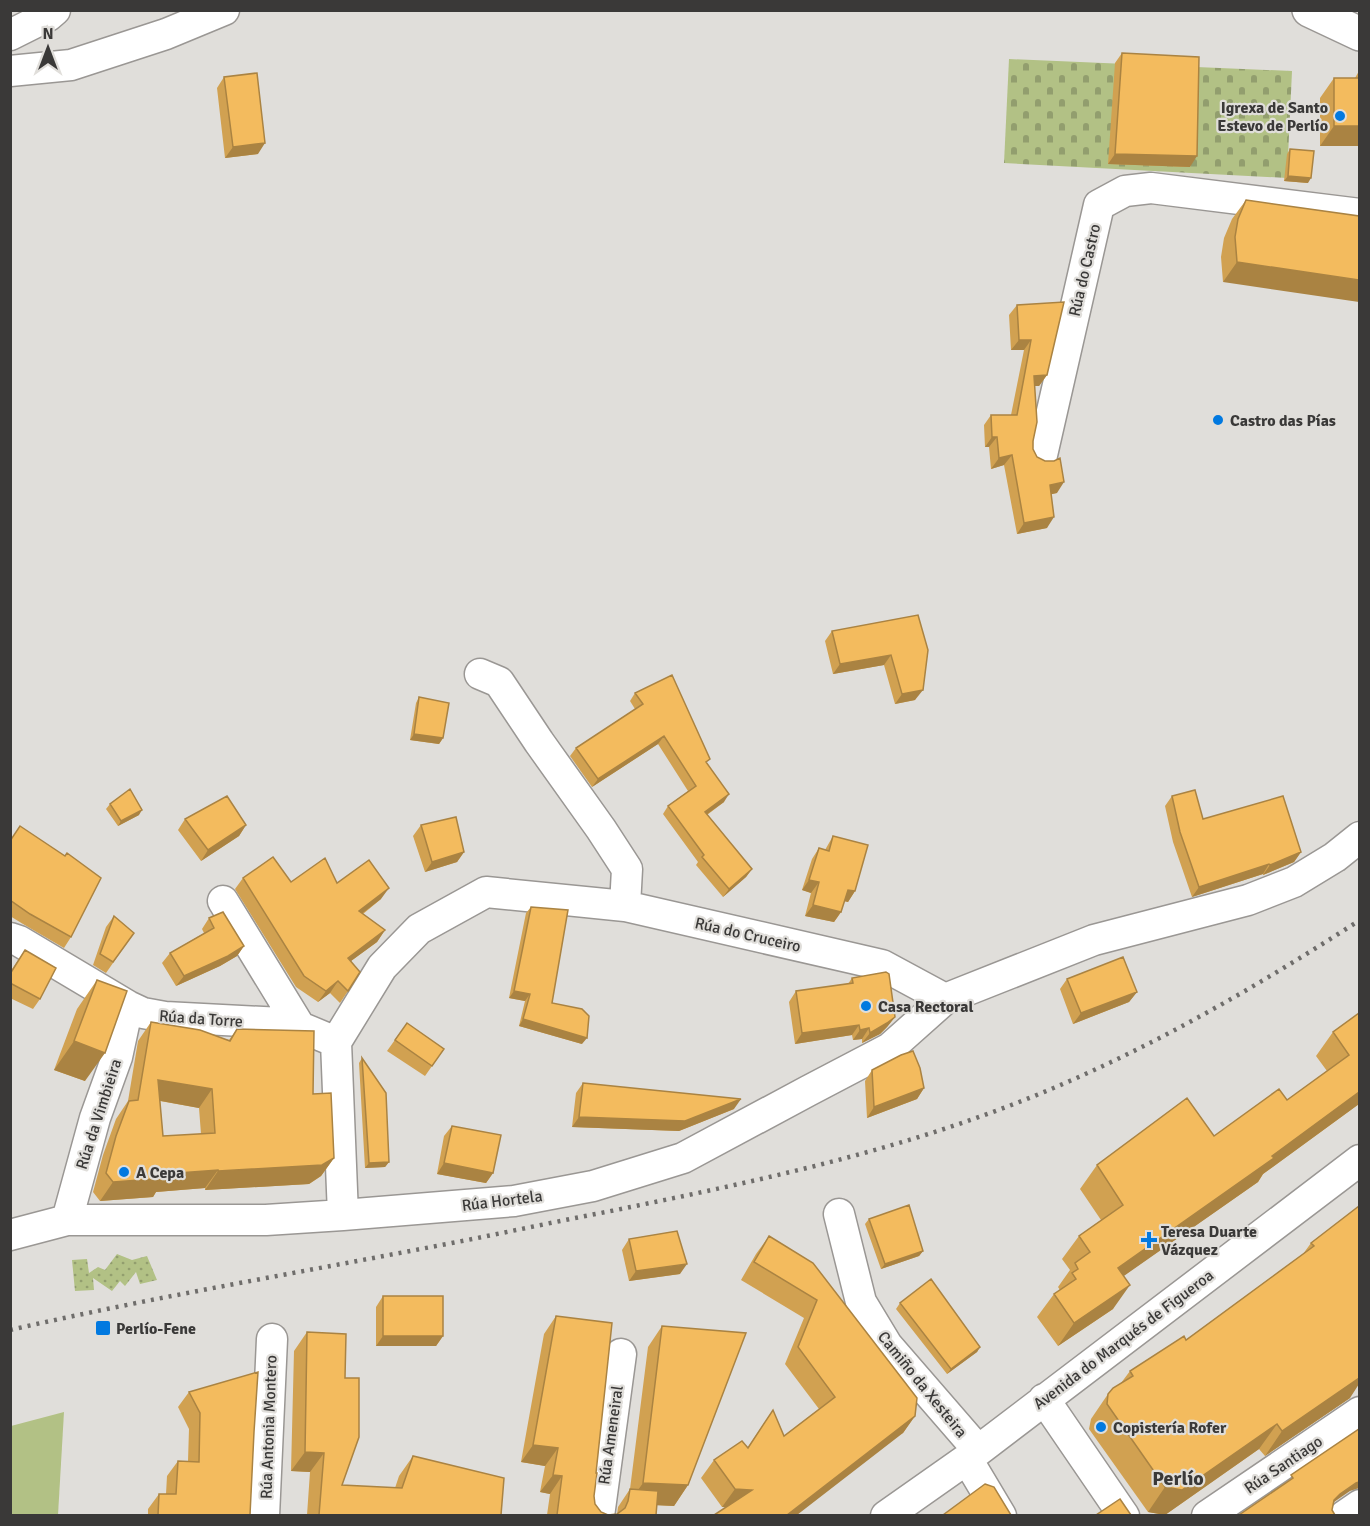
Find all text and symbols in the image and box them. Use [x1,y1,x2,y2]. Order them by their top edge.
north arrow [18,18,78,78]
text: N [42,24,54,44]
place label: Igrexa de Santo Estevo de Perlío [1217,98,1328,136]
marker: Igrexa de Santo Estevo de Perlío [1333,109,1347,123]
street label: Rúa do Castro [1065,222,1105,318]
place label: Castro das Pías [1230,411,1336,431]
marker: Castro das Pías [1211,413,1225,427]
street label: Rúa do Cruceiro [693,913,803,957]
place label: Casa Rectoral [878,997,974,1017]
marker: Casa Rectoral [859,999,873,1013]
street label: Rúa da Torre [158,1006,244,1032]
street label: Rúa da Vimbieira [72,1057,126,1172]
place label: A Cepa [136,1163,184,1183]
marker: A Cepa [117,1165,131,1179]
street label: Rúa Hortela [461,1186,544,1216]
place label: Teresa Duarte Vázquez [1161,1222,1257,1260]
marker: Teresa Duarte Vázquez [1142,1233,1156,1247]
street label: Avenida do Marqués de Figueroa [1030,1265,1218,1414]
marker: Perlío-Fene [94,1319,112,1337]
place label: Perlío-Fene [116,1319,196,1339]
street label: Camiño da Xesteira [873,1327,971,1442]
street label: Rúa Antonia Montero [256,1355,282,1499]
street label: Rúa Ameneiral [594,1384,628,1486]
place label: Copistería Rofer [1113,1418,1227,1438]
marker: Copistería Rofer [1094,1420,1108,1434]
street label: Rúa Santiago [1241,1431,1327,1498]
district label: Perlío [1152,1466,1204,1491]

